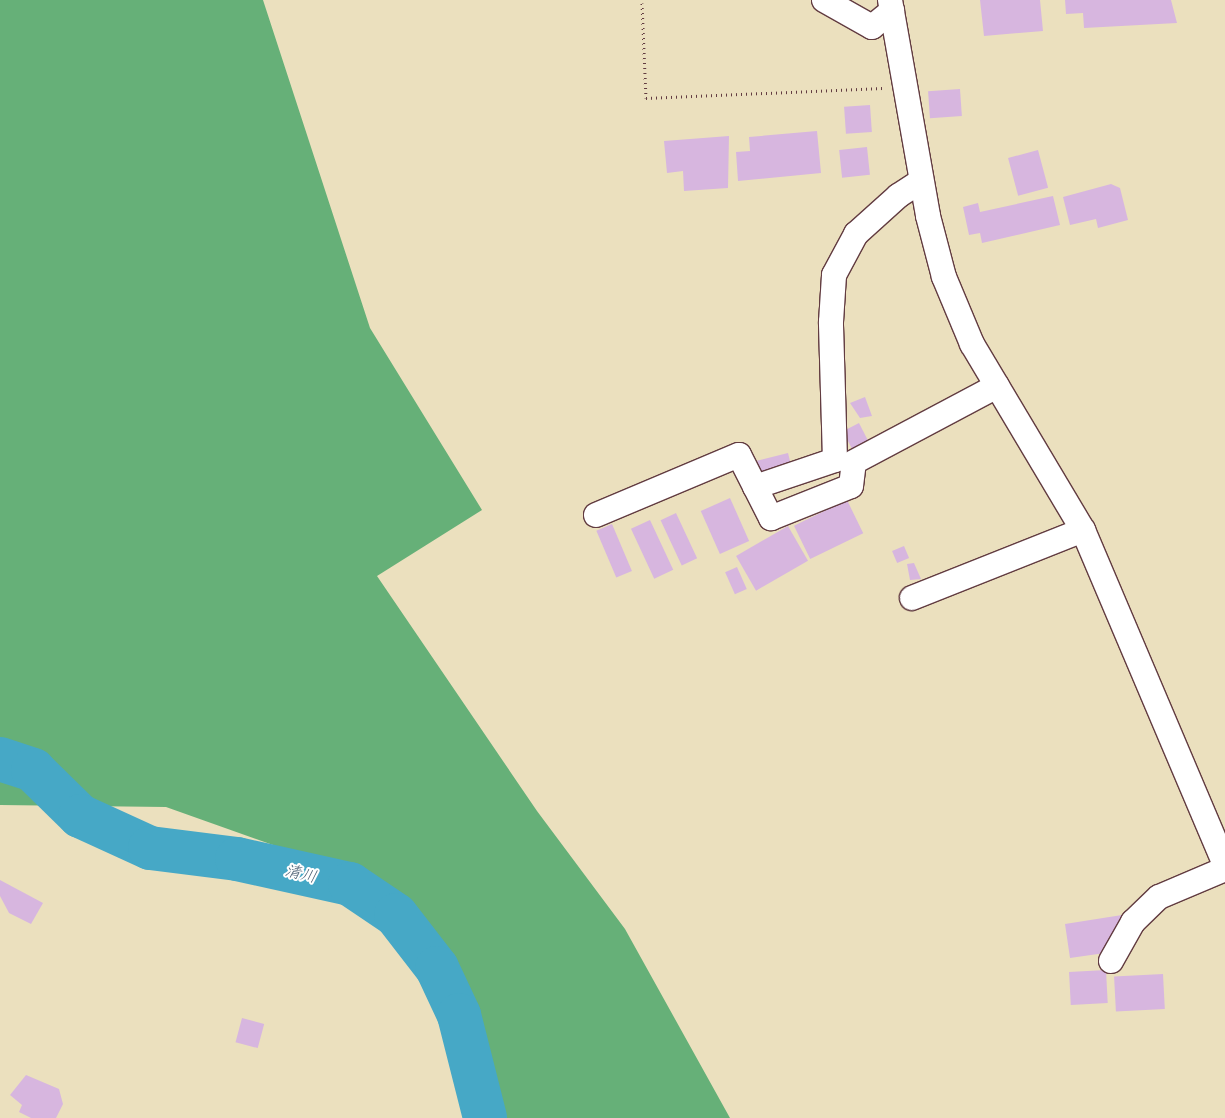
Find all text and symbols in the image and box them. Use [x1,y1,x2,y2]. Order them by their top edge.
water label: 清川 [283,860,319,886]

